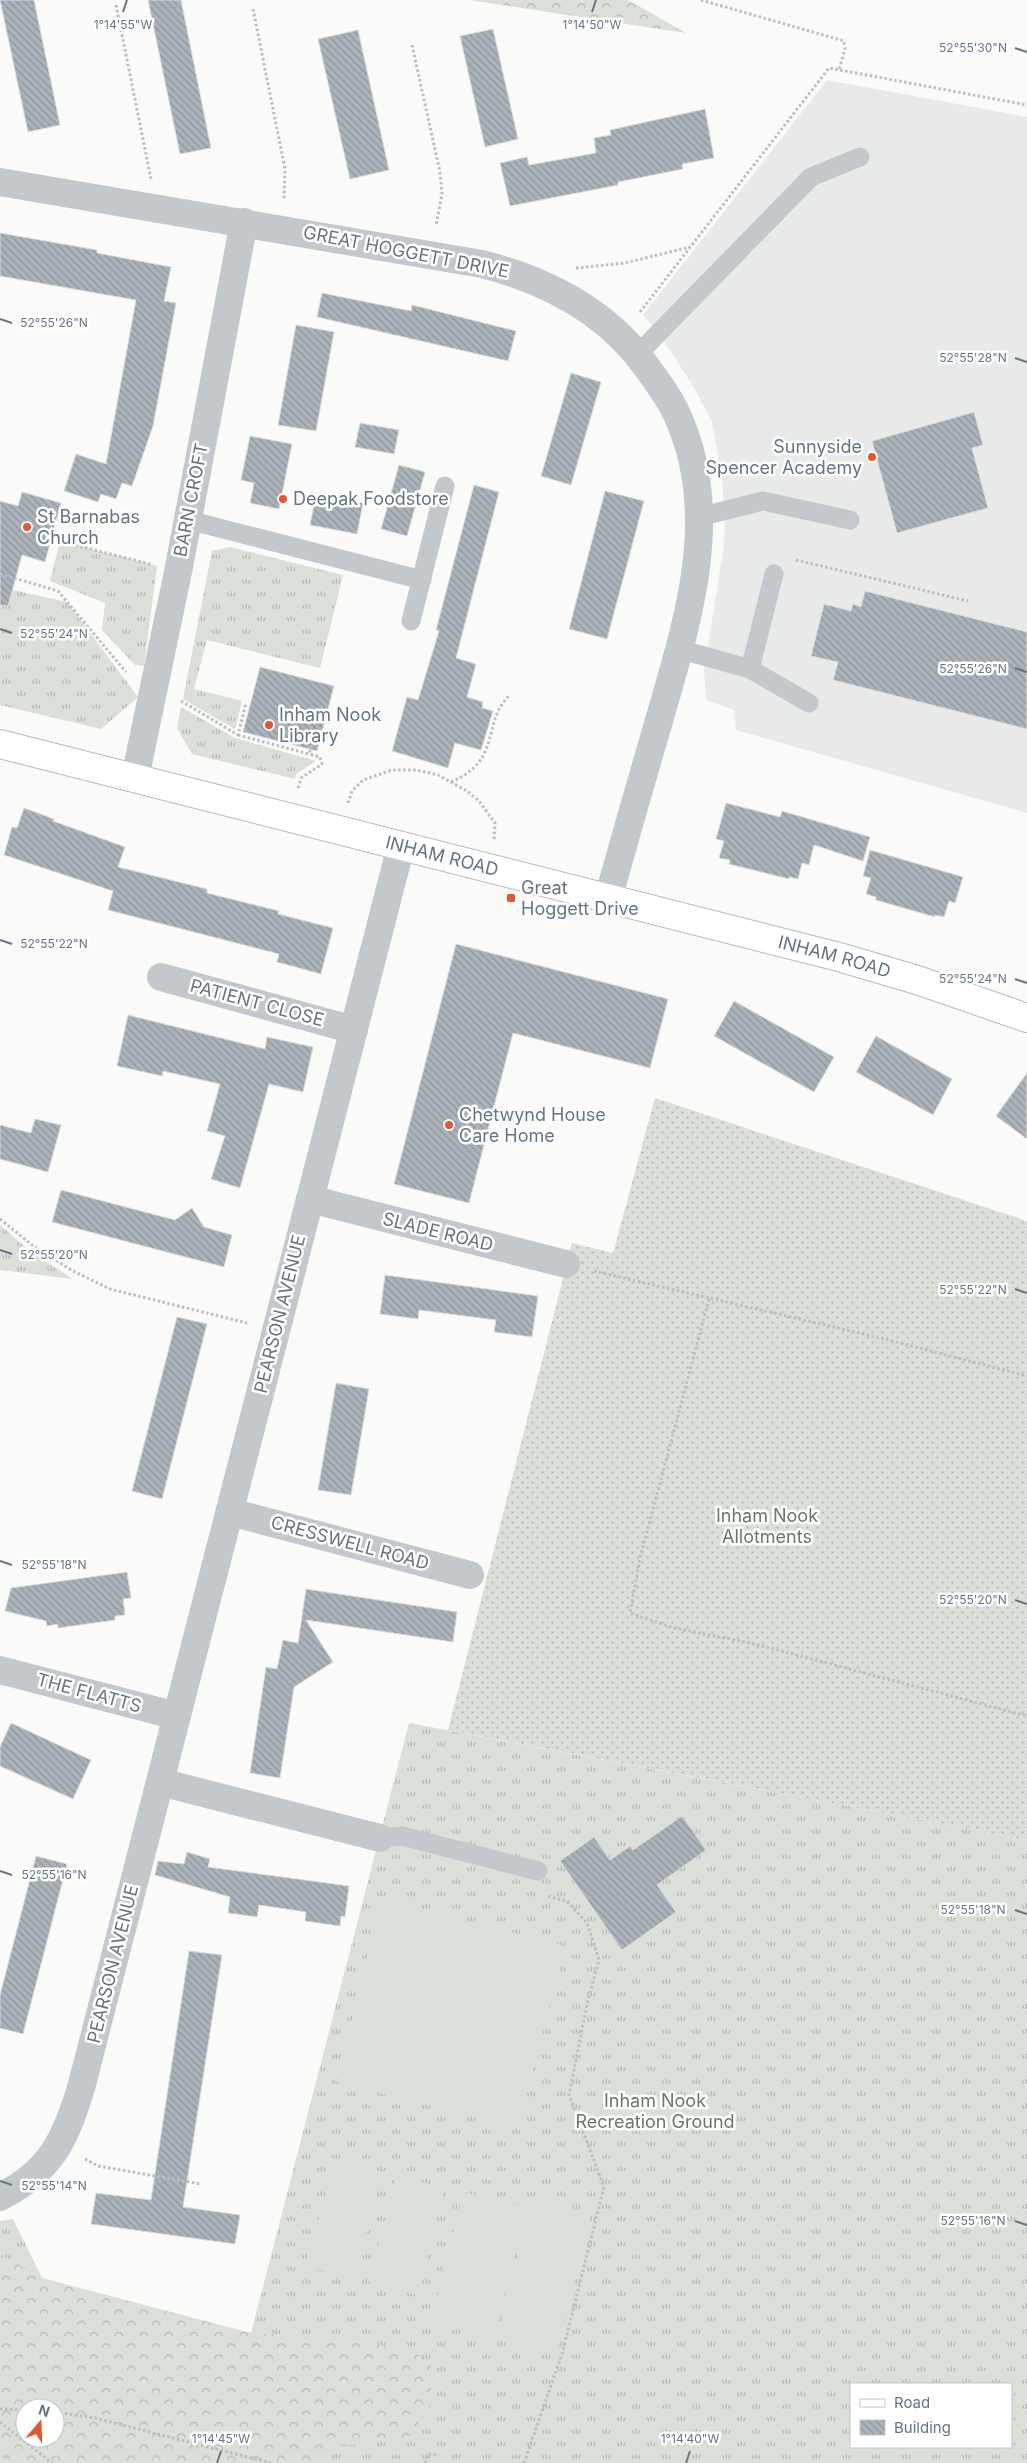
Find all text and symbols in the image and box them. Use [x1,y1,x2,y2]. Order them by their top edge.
text: 1°14'55"W [94,17,152,32]
text: 1°14'50"W [563,17,622,32]
text: 52°55'30"N [939,40,1007,55]
street label: GREAT HOGGETT DRIVE [301,221,511,282]
text: 52°55'26"N [20,315,88,330]
text: 52°55'28"N [939,350,1007,365]
place label: Sunnyside Spencer Academy [706,436,862,478]
street label: BARN CROFT [169,441,212,558]
marker: Sunnyside Spencer Academy [866,451,878,463]
place label: Deepak Foodstore [293,488,449,509]
marker: Deepak Foodstore [277,493,289,505]
place label: St Barnabas Church [37,506,140,548]
marker: St Barnabas Church [21,521,33,533]
text: 52°55'24"N [20,626,88,641]
text: 52°55'26"N [939,661,1007,676]
place label: Inham Nook Library [279,704,381,746]
marker: Inham Nook Library [263,719,275,731]
street label: INHAM ROAD [383,831,501,880]
place label: Great Hoggett Drive [521,877,639,919]
marker: Great Hoggett Drive [505,892,517,904]
street label: INHAM ROAD [776,931,893,982]
text: 52°55'22"N [20,936,88,951]
text: 52°55'24"N [939,971,1007,986]
street label: PATIENT CLOSE [188,975,326,1030]
place label: Chetwynd House Care Home [459,1104,606,1146]
marker: Chetwynd House Care Home [443,1119,455,1131]
street label: SLADE ROAD [381,1208,496,1255]
street label: PEARSON AVENUE [250,1233,309,1395]
text: 52°55'20"N [20,1247,88,1262]
text: 52°55'22"N [939,1282,1007,1297]
park label: Inham Nook Allotments [716,1505,818,1547]
street label: CRESSWELL ROAD [269,1511,431,1574]
text: 52°55'18"N [21,1557,87,1572]
text: 52°55'20"N [939,1592,1007,1607]
street label: THE FLATTS [35,1668,144,1717]
text: 52°55'16"N [21,1867,87,1882]
street label: PEARSON AVENUE [83,1883,142,2045]
text: 52°55'18"N [940,1902,1006,1917]
park label: Inham Nook Recreation Ground [575,2090,735,2132]
text: 52°55'14"N [21,2178,87,2193]
text: 52°55'16"N [940,2213,1006,2228]
legend [850,2383,1012,2448]
text: Road [894,2393,930,2412]
north arrow [15,2398,65,2448]
text: N [37,2400,52,2420]
text: Building [894,2418,951,2437]
text: 1°14'45"W [192,2431,250,2446]
text: 1°14'40"W [661,2431,719,2446]

